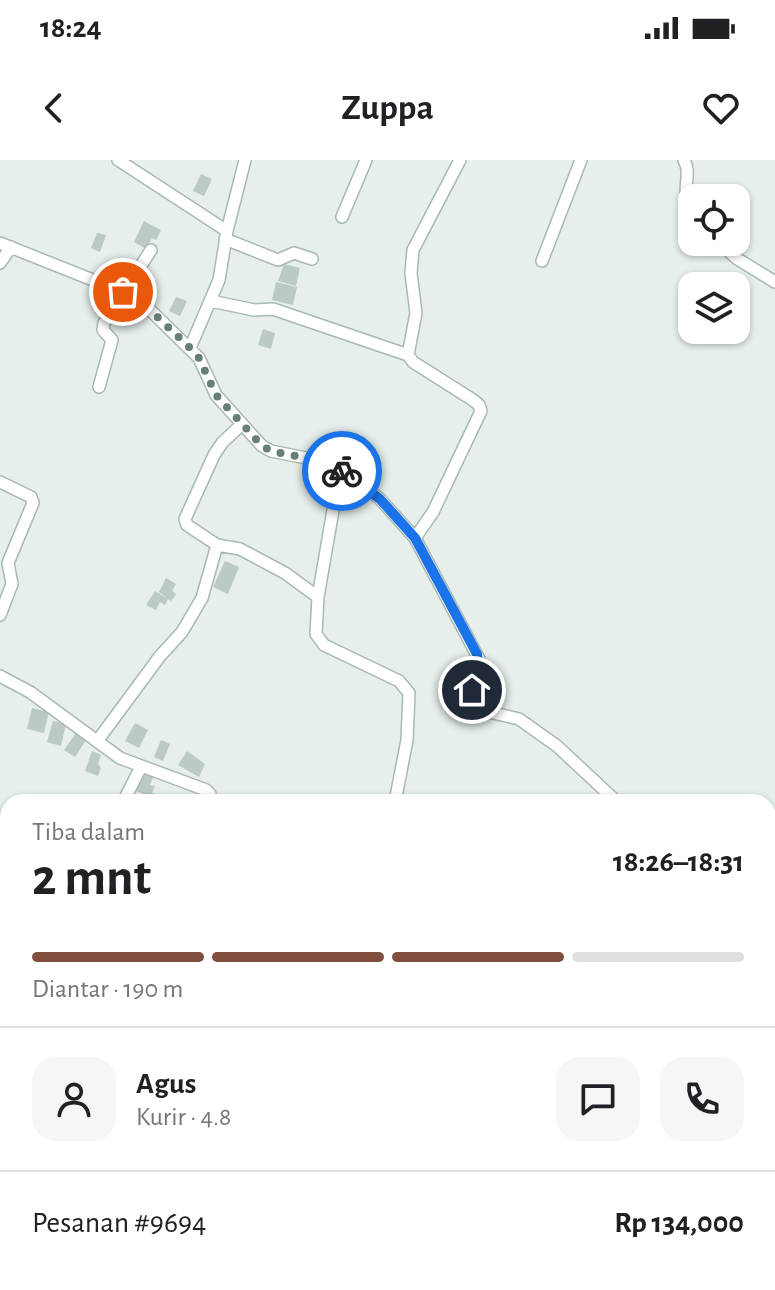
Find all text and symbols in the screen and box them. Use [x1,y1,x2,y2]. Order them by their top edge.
text: 18:24 [40,13,102,43]
icon: back [32,86,76,130]
icon: heart [699,86,743,130]
text: Zuppa [341,90,434,126]
map controls [678,184,750,344]
button: locate [678,184,750,256]
pin [89,258,157,326]
icon: bag [101,270,145,314]
button: layers [678,272,750,344]
courier [302,431,382,511]
icon: bike [320,449,364,493]
pin [438,656,506,724]
icon: home [450,668,494,712]
text: Tiba dalam [32,819,145,845]
text: 18:26–18:31 [613,847,744,877]
text: 2 mnt [32,852,151,904]
text: Diantar · 190 m [32,976,183,1002]
button: person [32,1057,116,1141]
button: chat [556,1057,640,1141]
button: phone [660,1057,744,1141]
text: Agus [136,1069,196,1099]
text: Kurir · 4.8 [136,1104,231,1130]
text: Pesanan #9694 [32,1208,207,1238]
text: Rp 134,000 [614,1208,744,1238]

